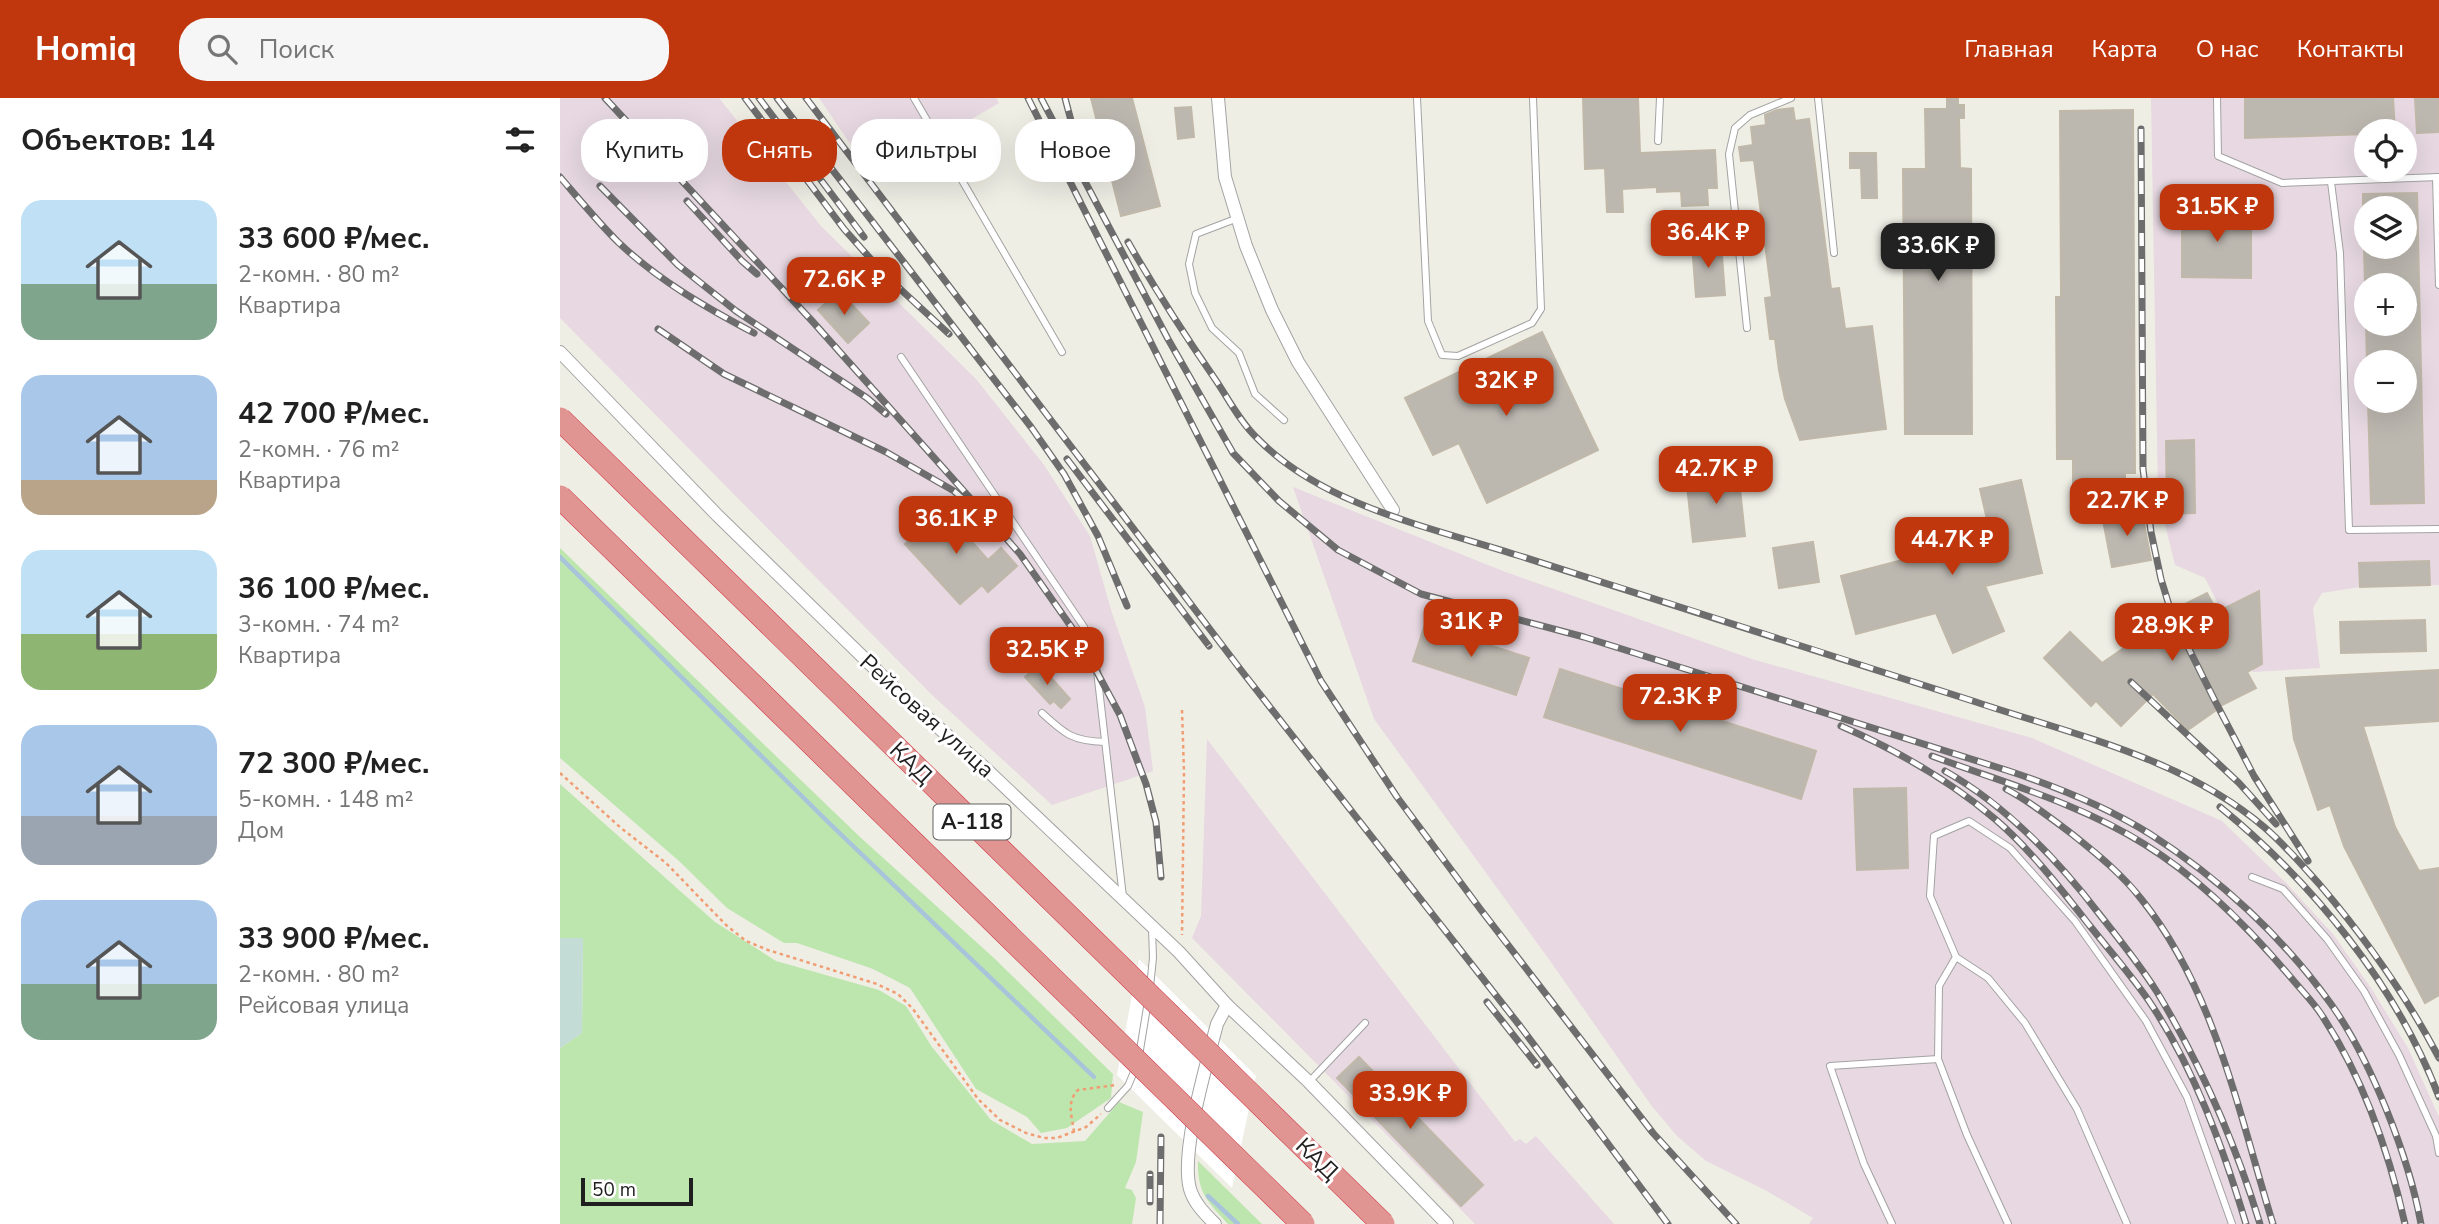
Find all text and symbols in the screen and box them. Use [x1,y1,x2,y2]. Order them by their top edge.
search box [179,18,669,81]
text: Homiq [35,27,137,72]
icon: search [203,30,241,68]
text: Поиск [259,32,334,67]
text: Главная [1964,33,2054,65]
text: Карта [2092,33,2158,65]
text: О нас [2196,33,2259,65]
text: Контакты [2297,33,2404,65]
chip: Купить [581,119,708,182]
chip: Снять [722,119,837,182]
chip: Фильтры [851,119,1001,182]
chip: Новое [1015,119,1135,182]
map controls [2354,119,2417,413]
button: locate [2354,119,2417,182]
text: Объектов: 14 [21,120,215,161]
icon: filters [501,121,539,159]
pin: 31.5K ₽ [2152,184,2282,244]
text: 31.5K ₽ [2176,191,2258,222]
button: layers [2354,196,2417,259]
pin: 36.4K ₽ [1643,211,1773,270]
text: 36.4K ₽ [1667,217,1749,248]
text: 33 600 ₽/мес. [238,218,429,259]
pin: 33.6K ₽ [1873,223,2003,283]
icon: home [77,228,161,312]
text: 33.6K ₽ [1897,230,1979,261]
pin: 72.6K ₽ [779,258,909,317]
text: 2-комн. · 80 m² [238,259,400,290]
text: 72.6K ₽ [803,264,885,295]
button: + [2354,273,2417,336]
text: Квартира [238,290,341,321]
button: − [2354,350,2417,413]
pin: 32K ₽ [1457,358,1555,418]
text: 32K ₽ [1475,365,1537,396]
text: 42 700 ₽/мес. [238,393,429,434]
icon: home [77,403,161,487]
text: 2-комн. · 76 m² [238,434,400,465]
pin: 42.7K ₽ [1651,446,1781,506]
text: 42.7K ₽ [1675,453,1757,484]
text: Квартира [238,465,341,496]
pin: 22.7K ₽ [2062,478,2192,538]
text: 22.7K ₽ [2086,485,2168,516]
pin: 36.1K ₽ [891,496,1021,556]
text: 36.1K ₽ [915,503,997,534]
pin: 44.7K ₽ [1887,518,2017,577]
text: 44.7K ₽ [1911,524,1993,555]
text: 36 100 ₽/мес. [238,568,429,609]
icon: home [77,578,161,662]
pin: 31K ₽ [1422,600,1520,659]
pin: 28.9K ₽ [2107,603,2237,663]
text: 31K ₽ [1440,606,1502,637]
text: 3-комн. · 74 m² [238,609,400,640]
text: 28.9K ₽ [2131,610,2213,641]
pin: 32.5K ₽ [982,628,1112,687]
text: 32.5K ₽ [1006,634,1088,665]
text: Квартира [238,640,341,671]
street label: Рейсовая улица [853,647,1001,785]
pin: 72.3K ₽ [1615,674,1745,734]
text: 72.3K ₽ [1639,681,1721,712]
street label: КАД [883,735,939,791]
text: 72 300 ₽/мес. [238,743,429,784]
icon: home [77,753,161,837]
text: 5-комн. · 148 m² [238,784,413,815]
road number: А-118 [934,804,1010,840]
text: Дом [238,815,284,846]
text: 33 900 ₽/мес. [238,918,429,959]
icon: home [77,928,161,1012]
text: 2-комн. · 80 m² [238,959,400,990]
text: Рейсовая улица [238,990,409,1021]
pin: 33.9K ₽ [1345,1072,1475,1131]
text: 33.9K ₽ [1369,1078,1451,1109]
street label: КАД [1289,1131,1345,1187]
scale bar [581,1175,693,1207]
text: 50 m [592,1177,636,1203]

